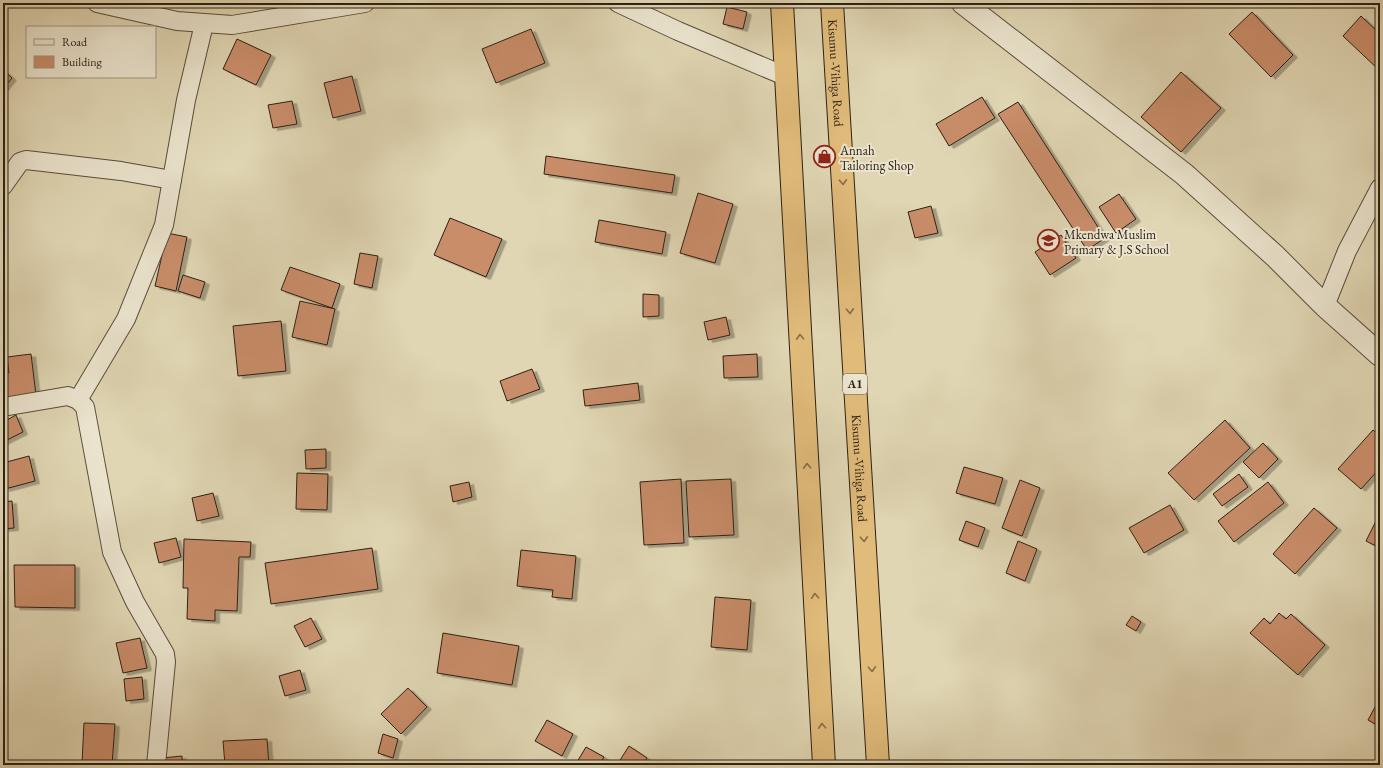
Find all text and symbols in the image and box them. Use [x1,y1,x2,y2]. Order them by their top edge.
street label: Kisumu -Vihiga Road [824,19,848,128]
legend [26,26,156,78]
text: Road [62,34,88,50]
text: Building [62,54,103,70]
place label: Annah Tailoring Shop [839,142,914,174]
shop icon: Annah Tailoring Shop [812,144,838,170]
one-way arrow [838,179,847,185]
place label: Mkendwa Muslim Primary & J.S School [1064,226,1169,258]
school or university icon: Mkendwa Muslim Primary & J.S School [1036,228,1062,254]
one-way arrow [846,308,855,314]
one-way arrow [796,334,804,340]
road number: A1 [843,374,867,394]
street label: Kisumu -Vihiga Road [848,414,872,523]
one-way arrow [803,463,812,469]
one-way arrow [860,536,869,542]
one-way arrow [810,593,819,599]
one-way arrow [867,666,876,672]
one-way arrow [817,723,826,729]

